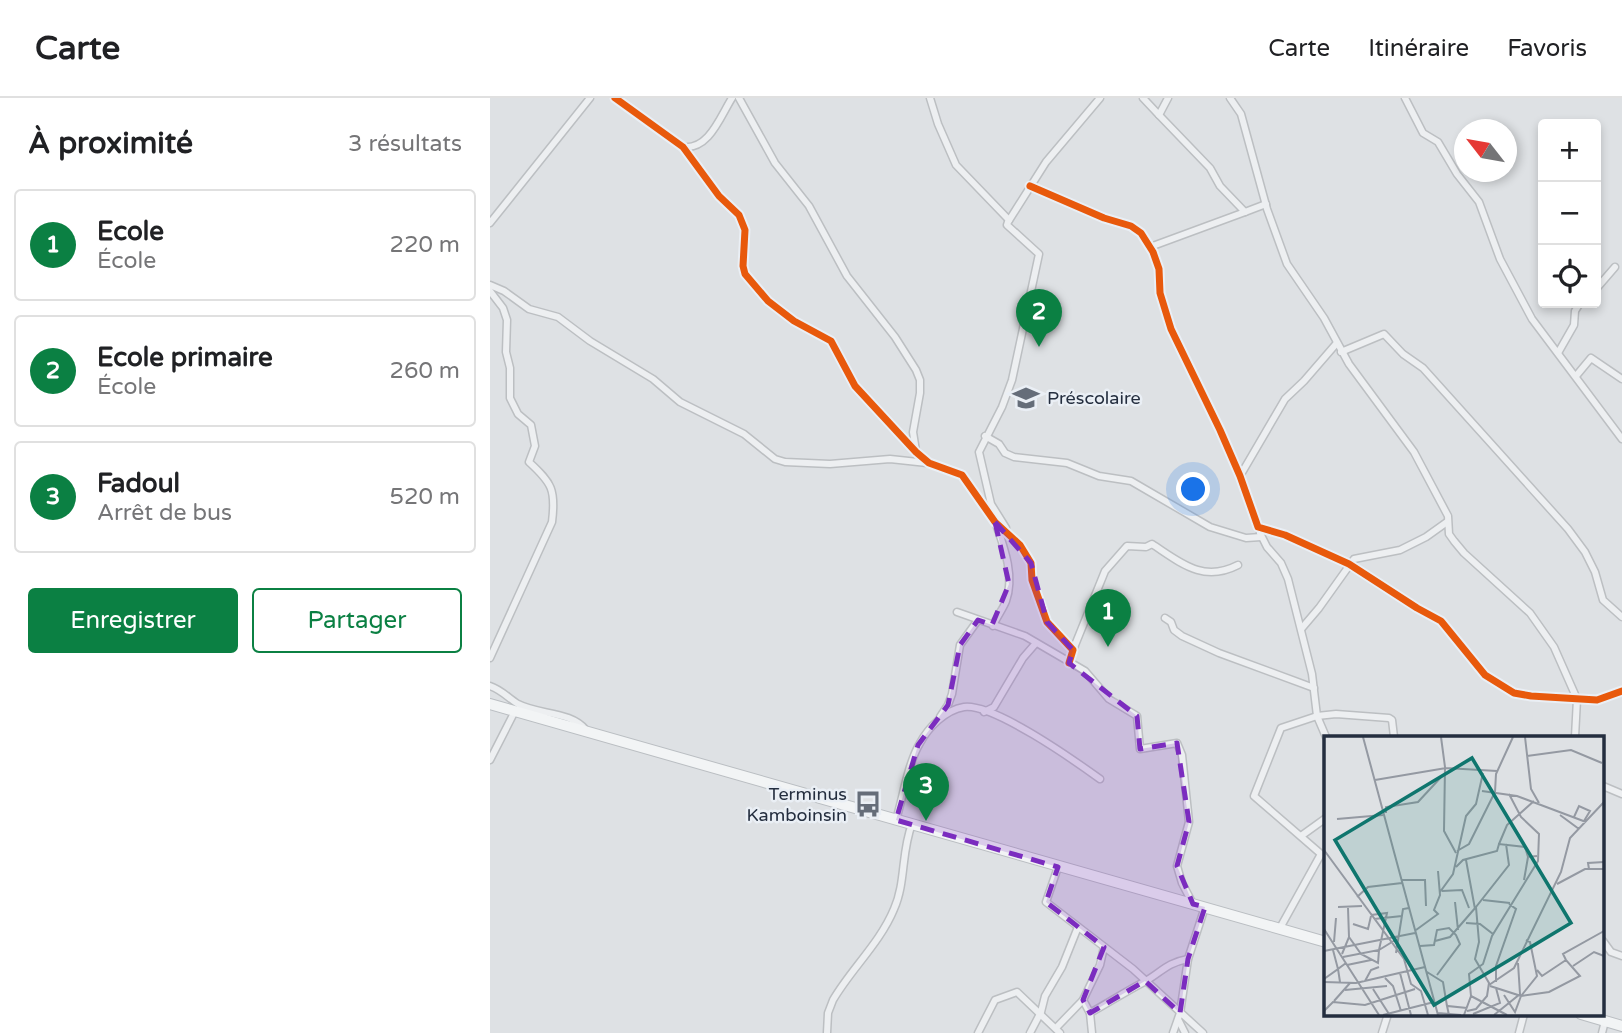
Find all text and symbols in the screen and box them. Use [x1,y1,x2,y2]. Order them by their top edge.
text: Carte [35,29,120,68]
text: Carte [1268,34,1330,63]
text: Itinéraire [1368,34,1469,63]
text: Favoris [1507,34,1587,63]
north arrow [1454,119,1517,182]
map controls [1538,119,1601,308]
button: + [1538,119,1601,182]
text: À proximité [28,125,193,162]
text: 3 résultats [348,130,462,158]
button: − [1538,182,1601,245]
text: Ecole [97,216,164,247]
text: 1 [46,231,60,259]
text: 220 m [390,231,460,259]
button: locate [1538,245,1601,308]
text: École [97,247,156,275]
pin: 2 [1016,289,1062,347]
text: Ecole primaire [97,342,273,373]
text: 2 [46,357,60,385]
text: 260 m [390,357,460,385]
text: École [97,373,156,401]
school or university icon: Préscolaire [1011,383,1041,413]
place label: Préscolaire [1047,387,1141,409]
text: Fadoul [97,468,180,499]
your location [1176,472,1210,506]
text: 3 [46,483,60,511]
text: 520 m [390,483,460,511]
text: Arrêt de bus [97,499,232,527]
button: Enregistrer [28,588,238,653]
button: Partager [252,588,462,653]
pin: 1 [1085,589,1131,647]
inset map [1324,736,1604,1016]
pin: 3 [903,763,949,821]
place label: Terminus Kamboinsin [746,783,847,826]
bus stop icon: Terminus Kamboinsin [853,789,883,819]

